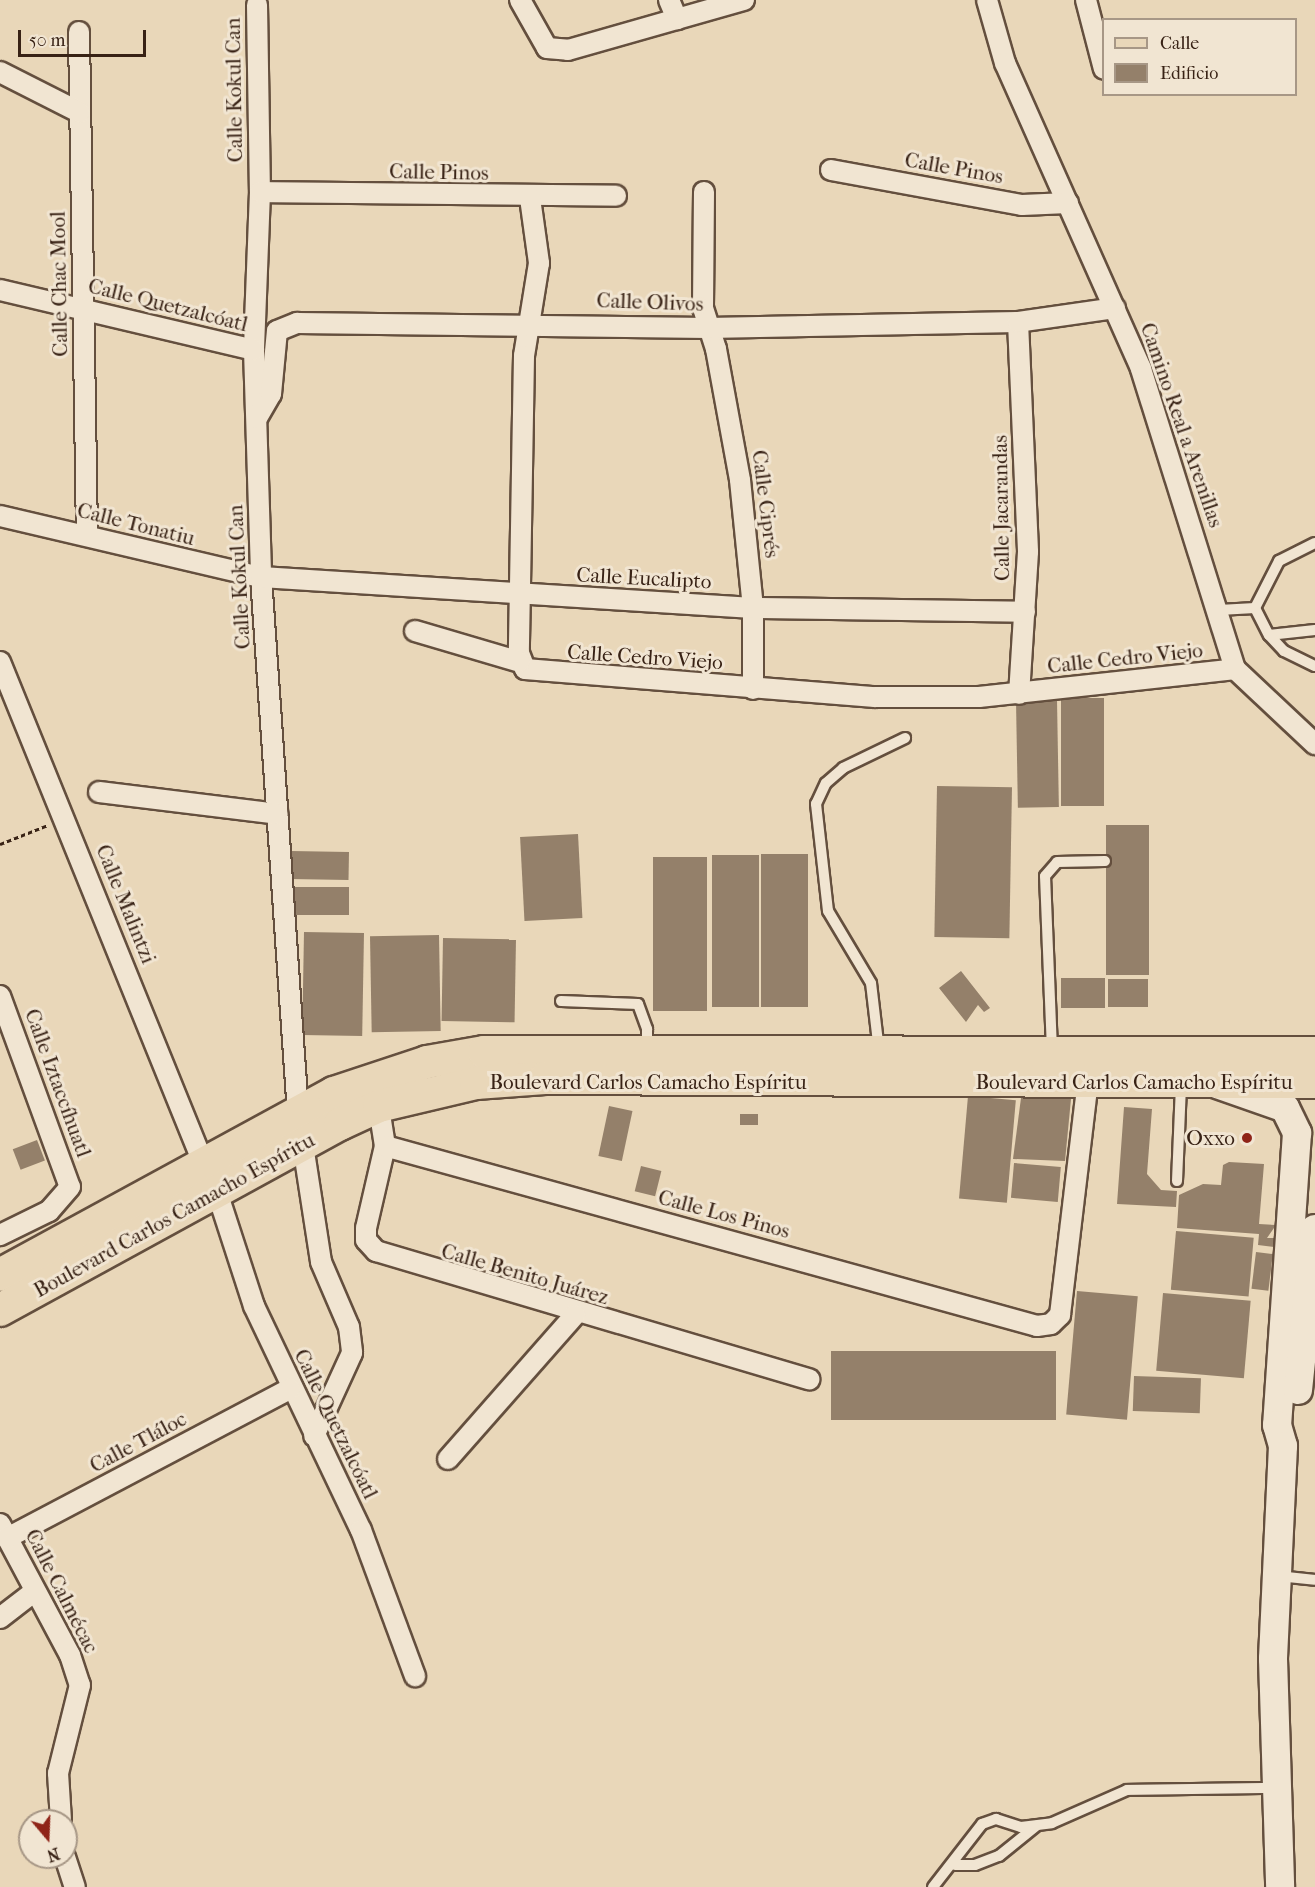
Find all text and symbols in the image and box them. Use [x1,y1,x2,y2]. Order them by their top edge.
street label: Calle Kokul Can [220,17,248,163]
scale bar [21,18,148,56]
legend [1102,18,1297,96]
text: 50 m [29,30,65,51]
text: Calle [1160,33,1199,54]
text: Edificio [1160,63,1218,84]
street label: Calle Pinos [903,147,1005,189]
street label: Calle Pinos [389,159,489,185]
street label: Calle Chac Mool [45,211,73,357]
street label: Calle Quetzalcóatl [86,273,250,337]
street label: Calle Olivos [596,288,704,316]
street label: Camino Real a Arenillas [1135,319,1229,531]
street label: Calle Jacarandas [987,435,1015,581]
street label: Calle Ciprés [747,449,785,559]
street label: Calle Tonatiu [75,497,197,551]
street label: Calle Kokul Can [223,504,255,650]
street label: Calle Eucalipto [576,562,712,594]
street label: Calle Cedro Viejo [1046,637,1204,679]
street label: Calle Cedro Viejo [566,639,724,675]
street label: Calle Malintzi [91,841,161,967]
street label: Calle Iztaccíhuatl [19,1005,97,1161]
street label: Boulevard Carlos Camacho Espíritu [489,1069,807,1095]
street label: Boulevard Carlos Camacho Espíritu [975,1069,1293,1095]
place label: Oxxo [1186,1125,1235,1151]
street label: Boulevard Carlos Camacho Espíritu [29,1127,319,1303]
marker: Oxxo [1240,1131,1254,1145]
street label: Calle Los Pinos [655,1184,793,1244]
street label: Calle Benito Juárez [438,1238,612,1310]
street label: Calle Quetzalcóatl [289,1345,383,1503]
street label: Calle Tláloc [85,1406,191,1478]
street label: Calle Calmécac [20,1525,104,1657]
north arrow [18,1809,78,1869]
text: N [45,1844,62,1866]

